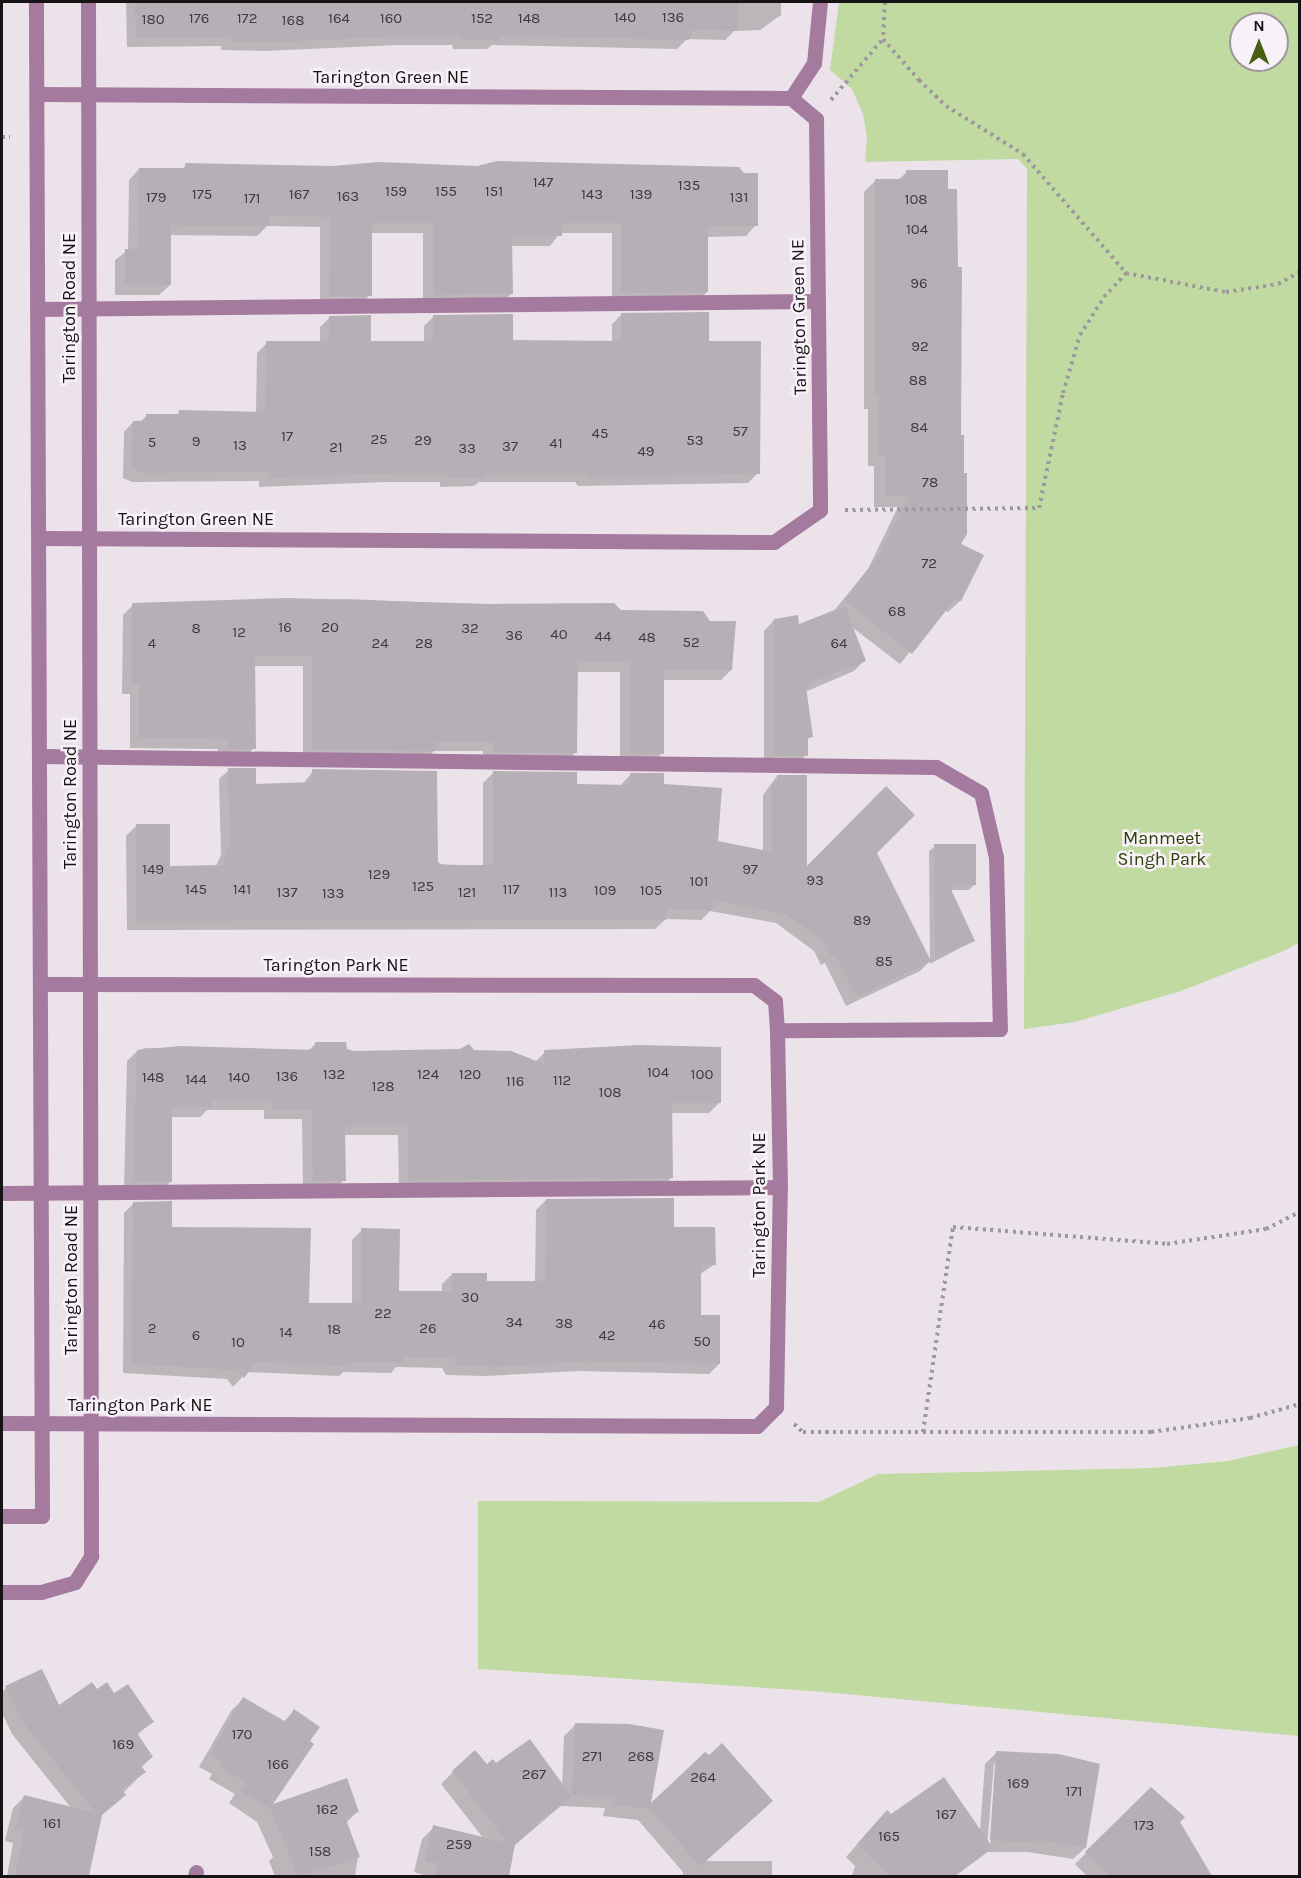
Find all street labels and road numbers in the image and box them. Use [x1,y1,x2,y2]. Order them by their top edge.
street label: Tarington Green NE [313,66,469,88]
street label: Tarington Road NE [58,233,80,383]
street label: Tarington Green NE [787,239,811,395]
street label: Tarington Green NE [118,508,274,530]
street label: Tarington Road NE [59,719,81,869]
street label: Tarington Park NE [263,954,409,976]
street label: Tarington Park NE [748,1132,770,1278]
street label: Tarington Road NE [60,1205,82,1355]
street label: Tarington Park NE [67,1394,213,1416]

